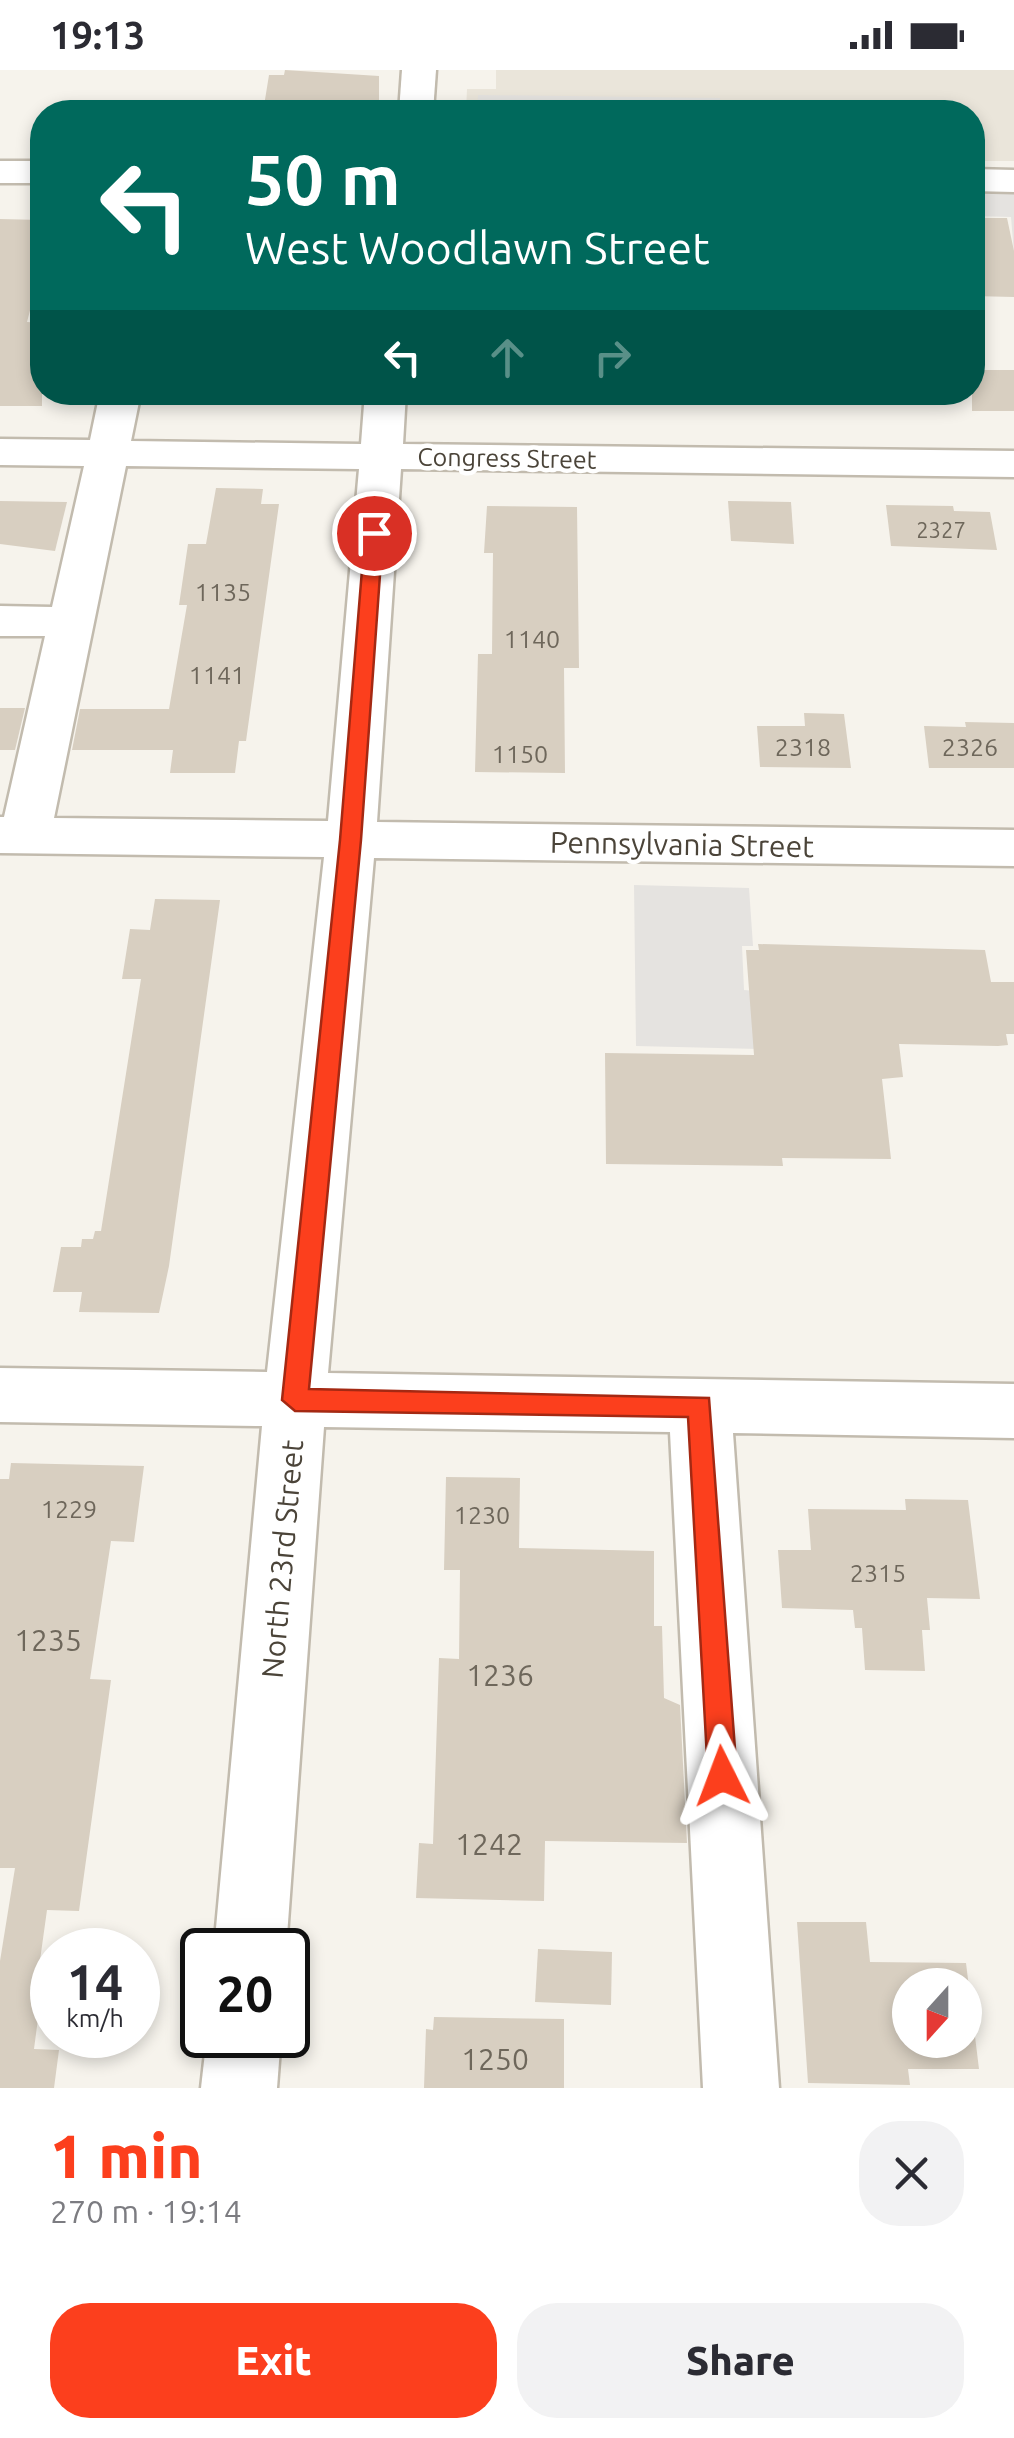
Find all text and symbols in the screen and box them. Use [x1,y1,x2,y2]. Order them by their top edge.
text: 19:13 [50,14,145,56]
icon: left [80,140,210,270]
text: 50 m [245,140,401,218]
text: West Woodlawn Street [245,222,710,273]
icon: left [375,330,430,385]
icon: ahead [480,330,535,385]
icon: right [585,330,640,385]
street label: Congress Street [417,442,597,474]
pin [332,491,417,576]
icon: arrive [347,506,402,561]
house number: 2327 [916,517,966,542]
house number: 1135 [195,578,251,606]
house number: 1140 [504,625,560,653]
house number: 1141 [189,661,245,689]
house number: 2318 [775,733,831,761]
house number: 2326 [942,733,998,761]
house number: 1150 [492,740,548,768]
street label: Pennsylvania Street [550,825,814,863]
street label: North 23rd Street [255,1438,309,1680]
house number: 1229 [41,1495,97,1523]
house number: 1230 [454,1501,510,1529]
house number: 2315 [850,1559,906,1587]
house number: 1235 [14,1623,82,1657]
house number: 1236 [466,1658,534,1692]
position arrow [670,1724,774,1828]
house number: 1242 [455,1827,523,1861]
speed limit sign: 20 [180,1928,310,2058]
text: 14 [67,1953,123,2009]
north arrow [892,1968,982,2058]
map controls [892,1968,982,2058]
text: km/h [66,2004,124,2032]
house number: 1250 [461,2042,529,2076]
button: close [859,2121,964,2226]
text: 1 min [50,2122,203,2189]
text: 270 m · 19:14 [50,2193,242,2229]
button: Exit [50,2303,497,2418]
button: Share [517,2303,964,2418]

